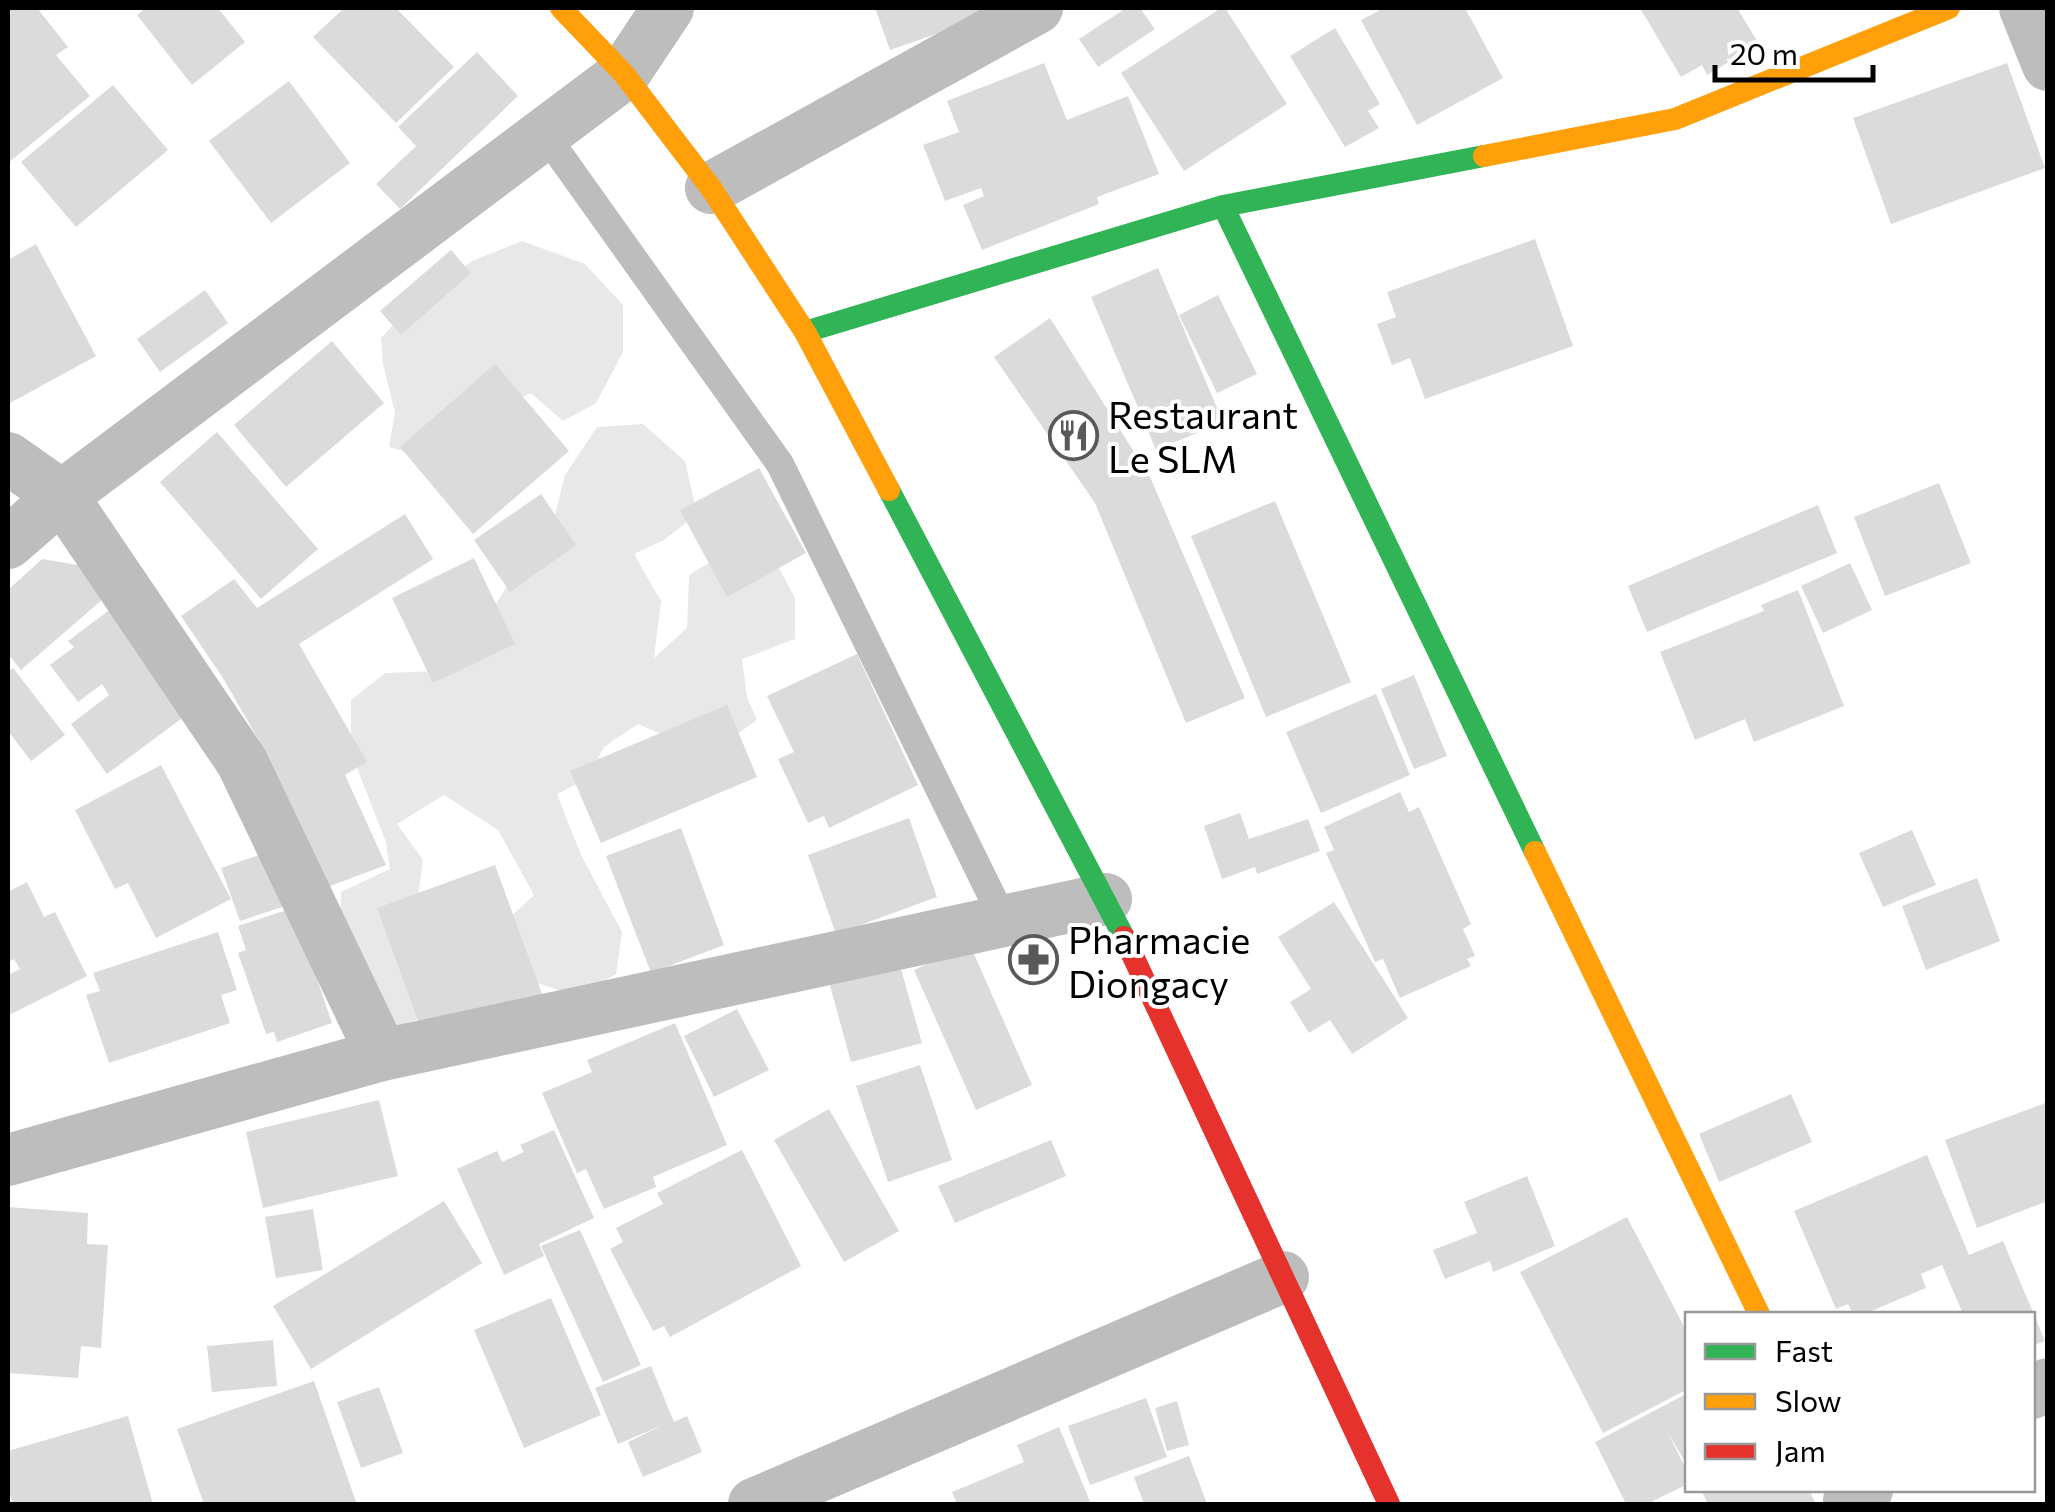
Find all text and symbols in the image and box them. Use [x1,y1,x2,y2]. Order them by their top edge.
scale bar [1715,20,1872,82]
text: 20 m [1730,34,1798,71]
place label: Restaurant Le SLM [1108,390,1298,481]
restaurant icon: Restaurant Le SLM [1047,409,1099,461]
place label: Pharmacie Diongacy [1068,915,1250,1006]
pharmacy icon: Pharmacie Diongacy [1007,934,1059,986]
legend [1685,1312,2035,1492]
text: Fast [1775,1331,1833,1368]
text: Slow [1775,1381,1842,1418]
text: Jam [1775,1431,1826,1468]

